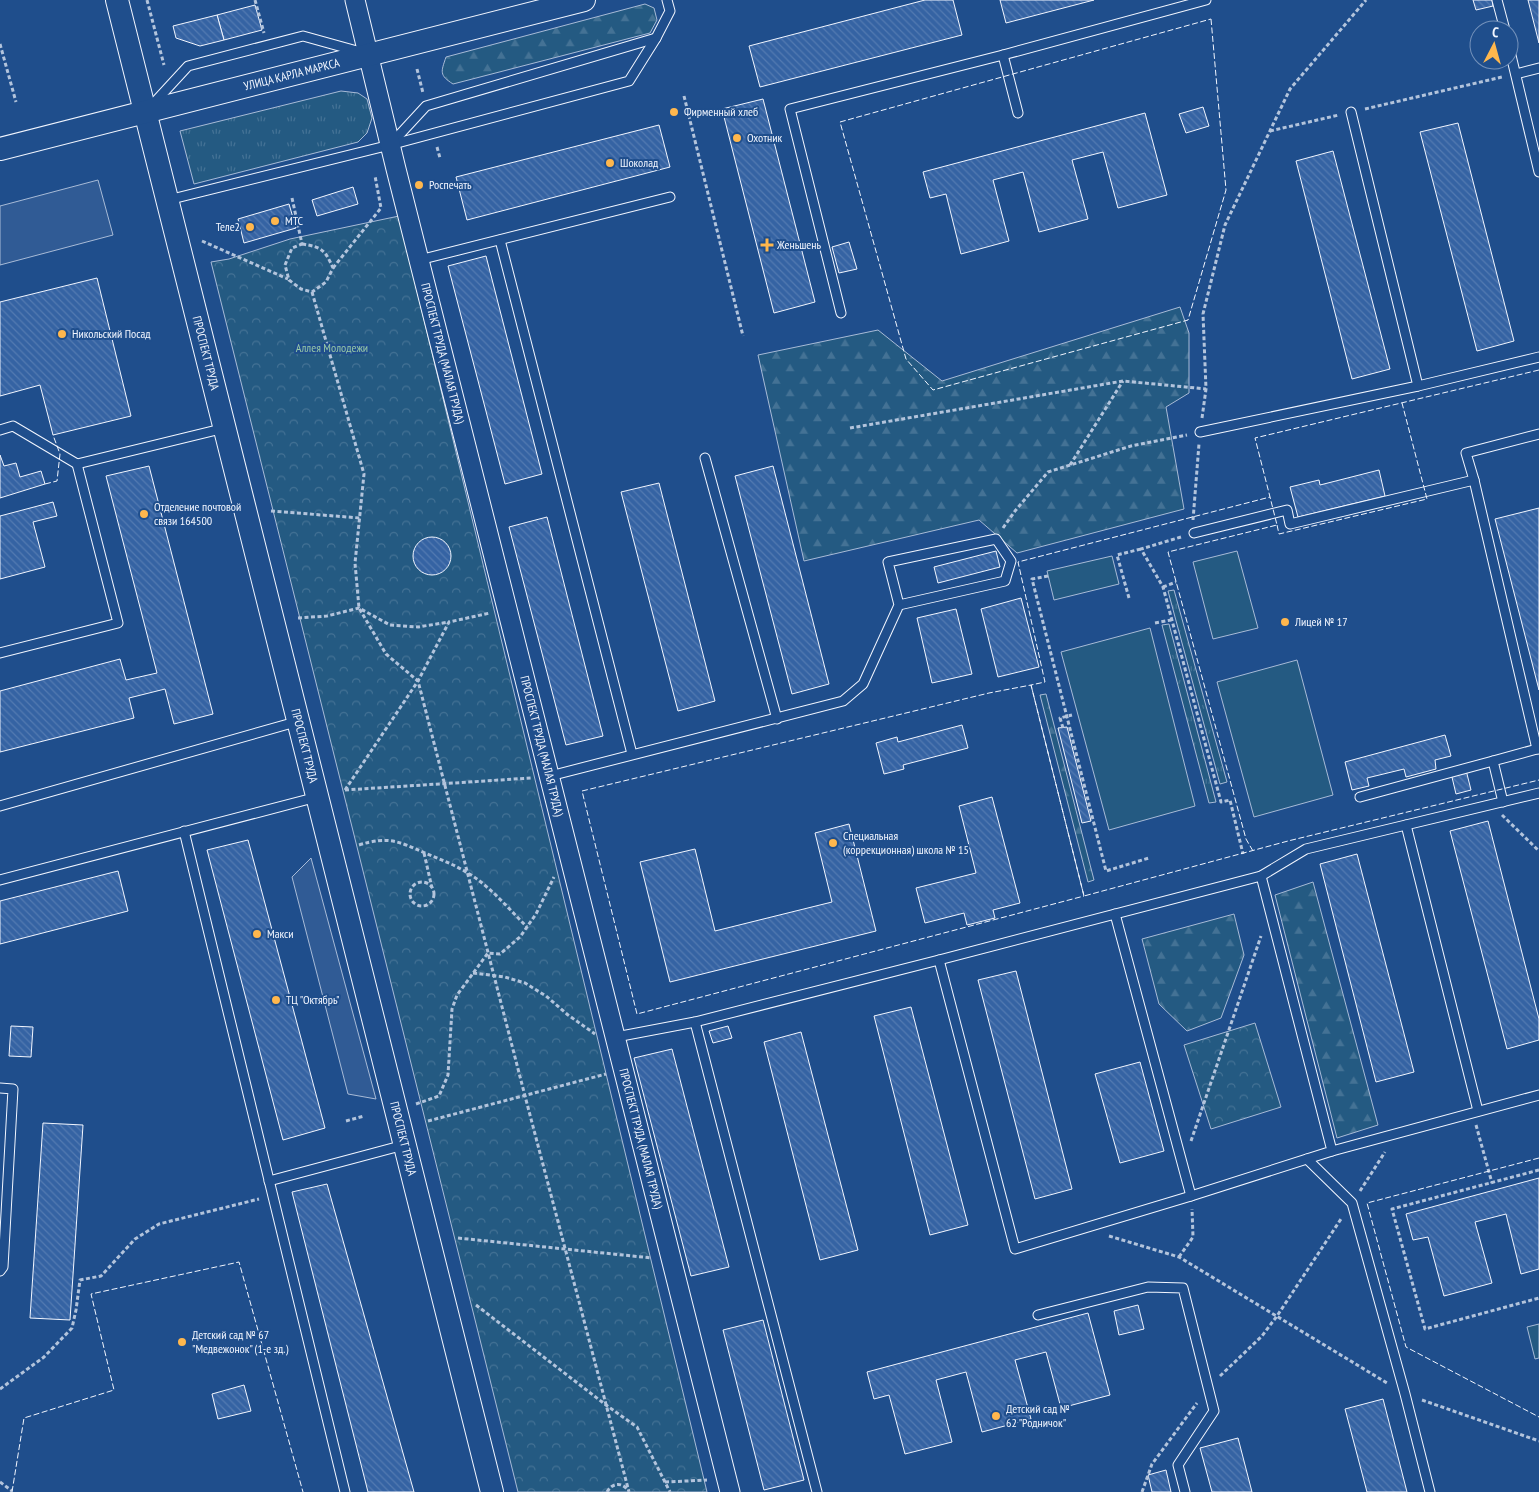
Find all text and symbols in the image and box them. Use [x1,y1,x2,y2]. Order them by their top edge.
north arrow [1469,20,1519,70]
text: С [1491,23,1500,41]
street label: УЛИЦА КАРЛА МАРКСА [242,55,341,94]
place label: Фирменный хлеб [684,104,758,119]
marker: Фирменный хлеб [668,106,680,118]
place label: Охотник [747,130,782,145]
marker: Охотник [731,132,743,144]
place label: Шоколад [620,155,659,170]
marker: Шоколад [604,157,616,169]
place label: Роспечать [429,177,472,192]
marker: Роспечать [413,179,425,191]
place label: МТС [285,213,304,228]
marker: МТС [269,215,281,227]
place label: Теле2 [216,219,240,234]
marker: Теле2 [244,221,256,233]
place label: Женьшень [776,237,822,252]
marker: Женьшень [761,239,773,251]
street label: ПРОСПЕКТ ТРУДА (МАЛАЯ ТРУДА) [418,281,468,425]
street label: ПРОСПЕКТ ТРУДА [190,314,223,392]
place label: Никольский Посад [72,326,151,341]
marker: Никольский Посад [56,328,68,340]
park label: Аллея Молодежи [296,340,368,355]
place label: Отделение почтовой связи 164500 [154,499,241,528]
marker: Отделение почтовой связи 164500 [138,508,150,520]
place label: Лицей № 17 [1294,614,1348,629]
marker: Лицей № 17 [1279,616,1291,628]
street label: ПРОСПЕКТ ТРУДА (МАЛАЯ ТРУДА) [517,674,567,818]
street label: ПРОСПЕКТ ТРУДА [288,707,322,785]
place label: Специальная (коррекционная) школа № 15 [843,828,969,857]
marker: Специальная (коррекционная) школа № 15 [827,837,839,849]
place label: Макси [267,926,294,941]
marker: Макси [251,928,263,940]
place label: ТЦ "Октябрь" [286,992,340,1007]
marker: ТЦ "Октябрь" [270,994,282,1006]
street label: ПРОСПЕКТ ТРУДА (МАЛАЯ ТРУДА) [616,1067,666,1211]
street label: ПРОСПЕКТ ТРУДА [387,1100,420,1177]
place label: Детский сад № 67 "Медвежонок" (1-е зд.) [192,1327,288,1356]
marker: Детский сад № 67 "Медвежонок" (1-е зд.) [176,1336,188,1348]
place label: Детский сад № 62 "Родничок" [1006,1401,1070,1430]
marker: Детский сад № 62 "Родничок" [990,1410,1002,1422]

